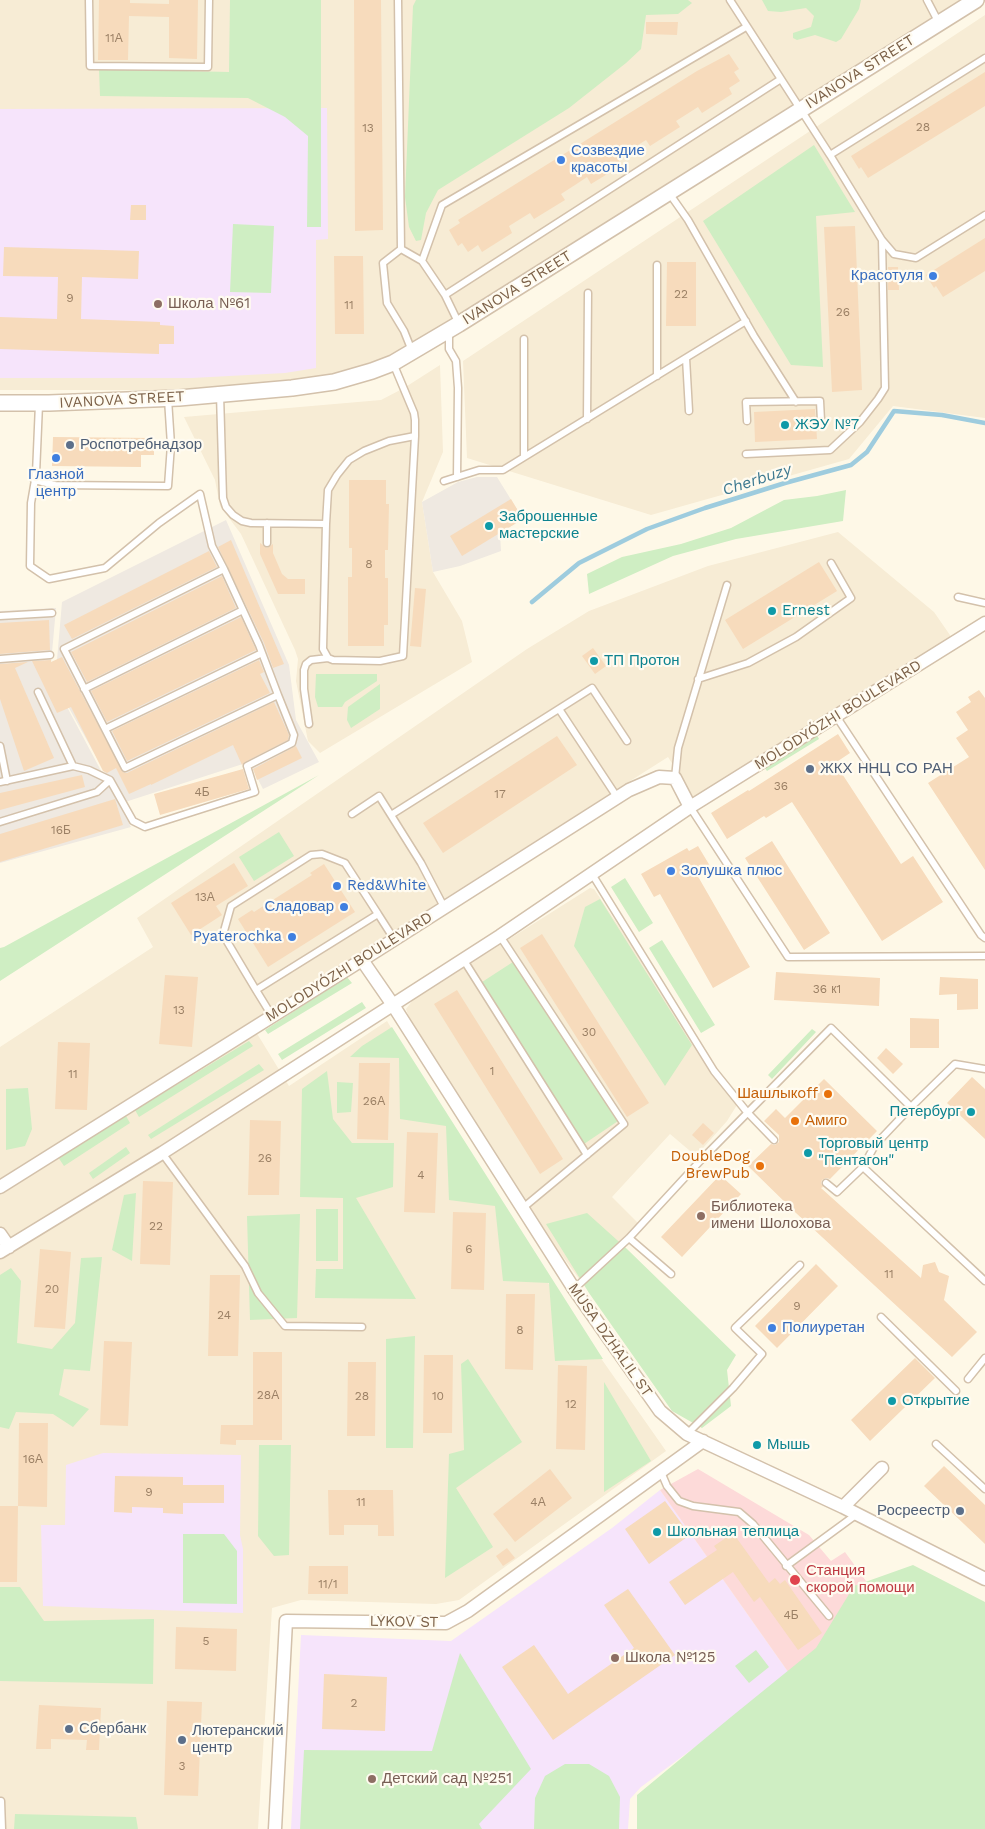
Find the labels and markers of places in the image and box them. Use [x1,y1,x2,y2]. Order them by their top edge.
place label: Созвездие красоты [571,142,645,177]
marker: Созвездие красоты [555,154,567,166]
place label: Красотуля [851,267,923,285]
marker: Красотуля [927,270,939,282]
place label: Школа №61 [168,295,250,313]
marker: Школа №61 [152,298,164,310]
place label: ЖЭУ №7 [795,416,859,434]
marker: ЖЭУ №7 [779,419,791,431]
place label: Роспотребнадзор [80,436,202,454]
marker: Роспотребнадзор [64,439,76,451]
marker: Глазной центр [50,452,62,464]
place label: Глазной центр [28,466,84,501]
place label: Заброшенные мастерские [499,508,598,543]
marker: Заброшенные мастерские [483,520,495,532]
place label: Ernest [782,602,830,620]
marker: Ernest [766,605,778,617]
place label: ТП Протон [604,652,680,670]
marker: ТП Протон [588,655,600,667]
place label: ЖКХ ННЦ СО РАН [820,760,953,778]
marker: ЖКХ ННЦ СО РАН [804,763,816,775]
place label: Золушка плюс [681,862,782,880]
marker: Золушка плюс [665,865,677,877]
place label: Red&White [347,877,426,895]
marker: Red&White [331,880,343,892]
place label: Сладовар [264,898,334,916]
marker: Сладовар [338,901,350,913]
place label: Pyaterochka [193,928,282,946]
marker: Pyaterochka [286,931,298,943]
place label: Шашлыкoff [737,1085,818,1103]
marker: Шашлыкoff [822,1088,834,1100]
place label: Петербург [890,1103,961,1121]
marker: Петербург [965,1106,977,1118]
place label: Амиго [805,1112,847,1130]
marker: Амиго [789,1115,801,1127]
place label: Торговый центр "Пентагон" [818,1135,929,1170]
marker: Торговый центр "Пентагон" [802,1147,814,1159]
place label: DoubleDog BrewPub [671,1148,750,1183]
marker: DoubleDog BrewPub [754,1160,766,1172]
place label: Библиотека имени Шолохова [711,1198,830,1233]
marker: Библиотека имени Шолохова [695,1210,707,1222]
place label: Полиуретан [782,1319,865,1337]
marker: Полиуретан [766,1322,778,1334]
place label: Открытие [902,1392,970,1410]
marker: Открытие [886,1395,898,1407]
place label: Мышь [767,1436,810,1454]
marker: Мышь [751,1439,763,1451]
place label: Росреестр [877,1502,950,1520]
marker: Росреестр [954,1505,966,1517]
place label: Школьная теплица [667,1523,799,1541]
marker: Школьная теплица [651,1526,663,1538]
place label: Станция скорой помощи [806,1562,915,1597]
marker: Станция скорой помощи [788,1573,802,1587]
place label: Школа №125 [625,1649,715,1667]
marker: Школа №125 [609,1652,621,1664]
place label: Сбербанк [79,1720,146,1738]
place label: Лютеранский центр [192,1722,284,1757]
marker: Сбербанк [63,1723,75,1735]
marker: Лютеранский центр [176,1734,188,1746]
place label: Детский сад №251 [382,1770,512,1788]
marker: Детский сад №251 [366,1773,378,1785]

